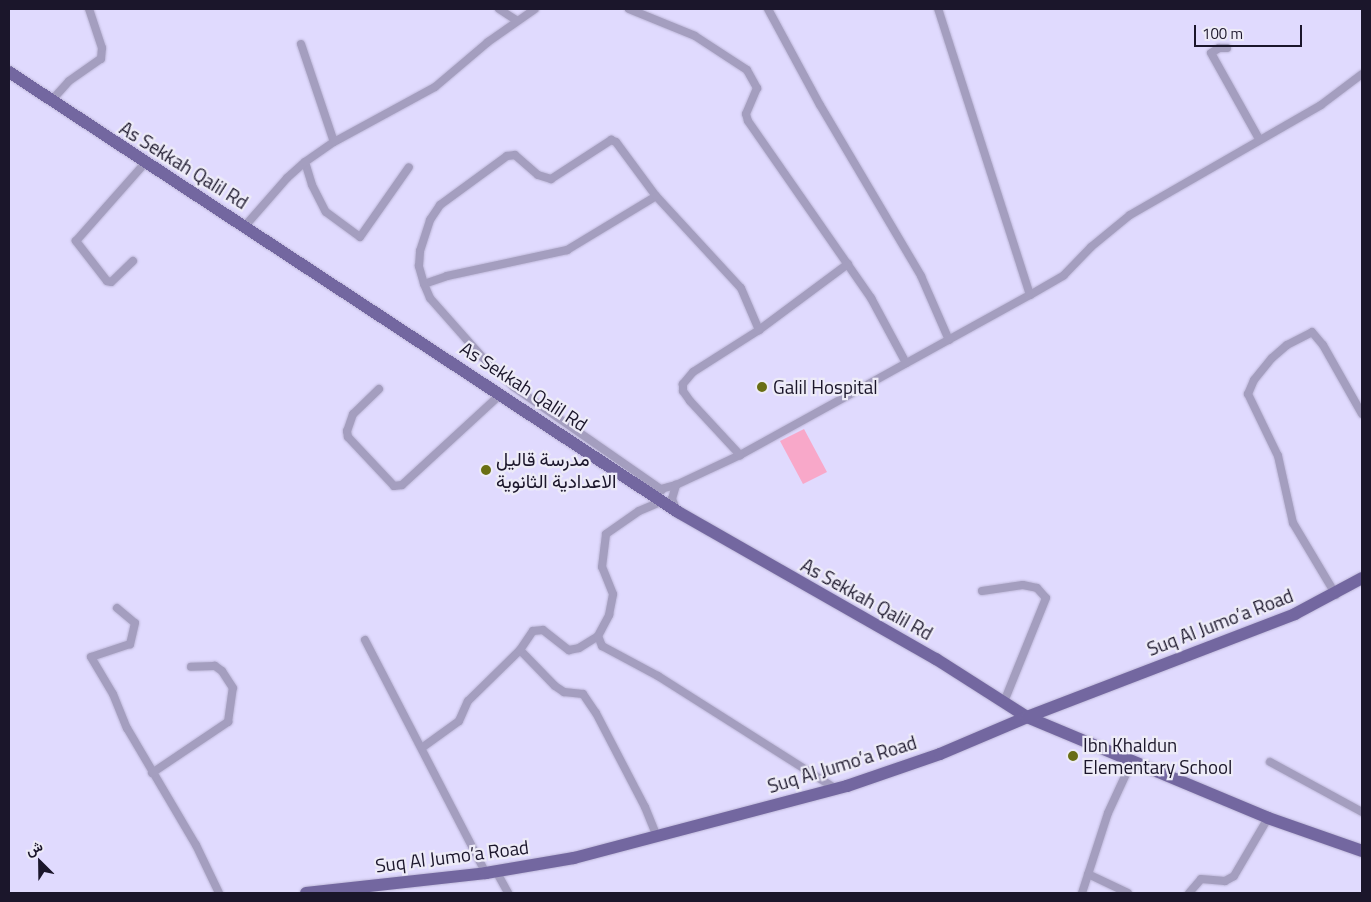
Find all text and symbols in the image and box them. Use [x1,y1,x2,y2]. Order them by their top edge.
scale bar [1196,15,1304,47]
text: 100 m [1202,22,1243,45]
street label: As Sekkah Qalil Rd [116,116,252,214]
street label: As Sekkah Qalil Rd [456,336,592,436]
place label: Galil Hospital [773,376,878,398]
marker: Galil Hospital [755,380,769,394]
place label: مدرسة قاليل الاعدادية الثانوية [496,448,616,492]
marker: مدرسة قاليل الاعدادية الثانوية [480,464,492,476]
street label: As Sekkah Qalil Rd [797,553,937,645]
street label: Suq Al Jumo’a Road [1144,584,1296,660]
street label: Suq Al Jumo’a Road [765,731,919,797]
place label: Ibn Khaldun Elementary School [1083,734,1232,778]
marker: Ibn Khaldun Elementary School [1067,750,1079,762]
text: ش [22,835,46,861]
street label: Suq Al Jumo’a Road [374,835,530,877]
north arrow [15,837,65,887]

